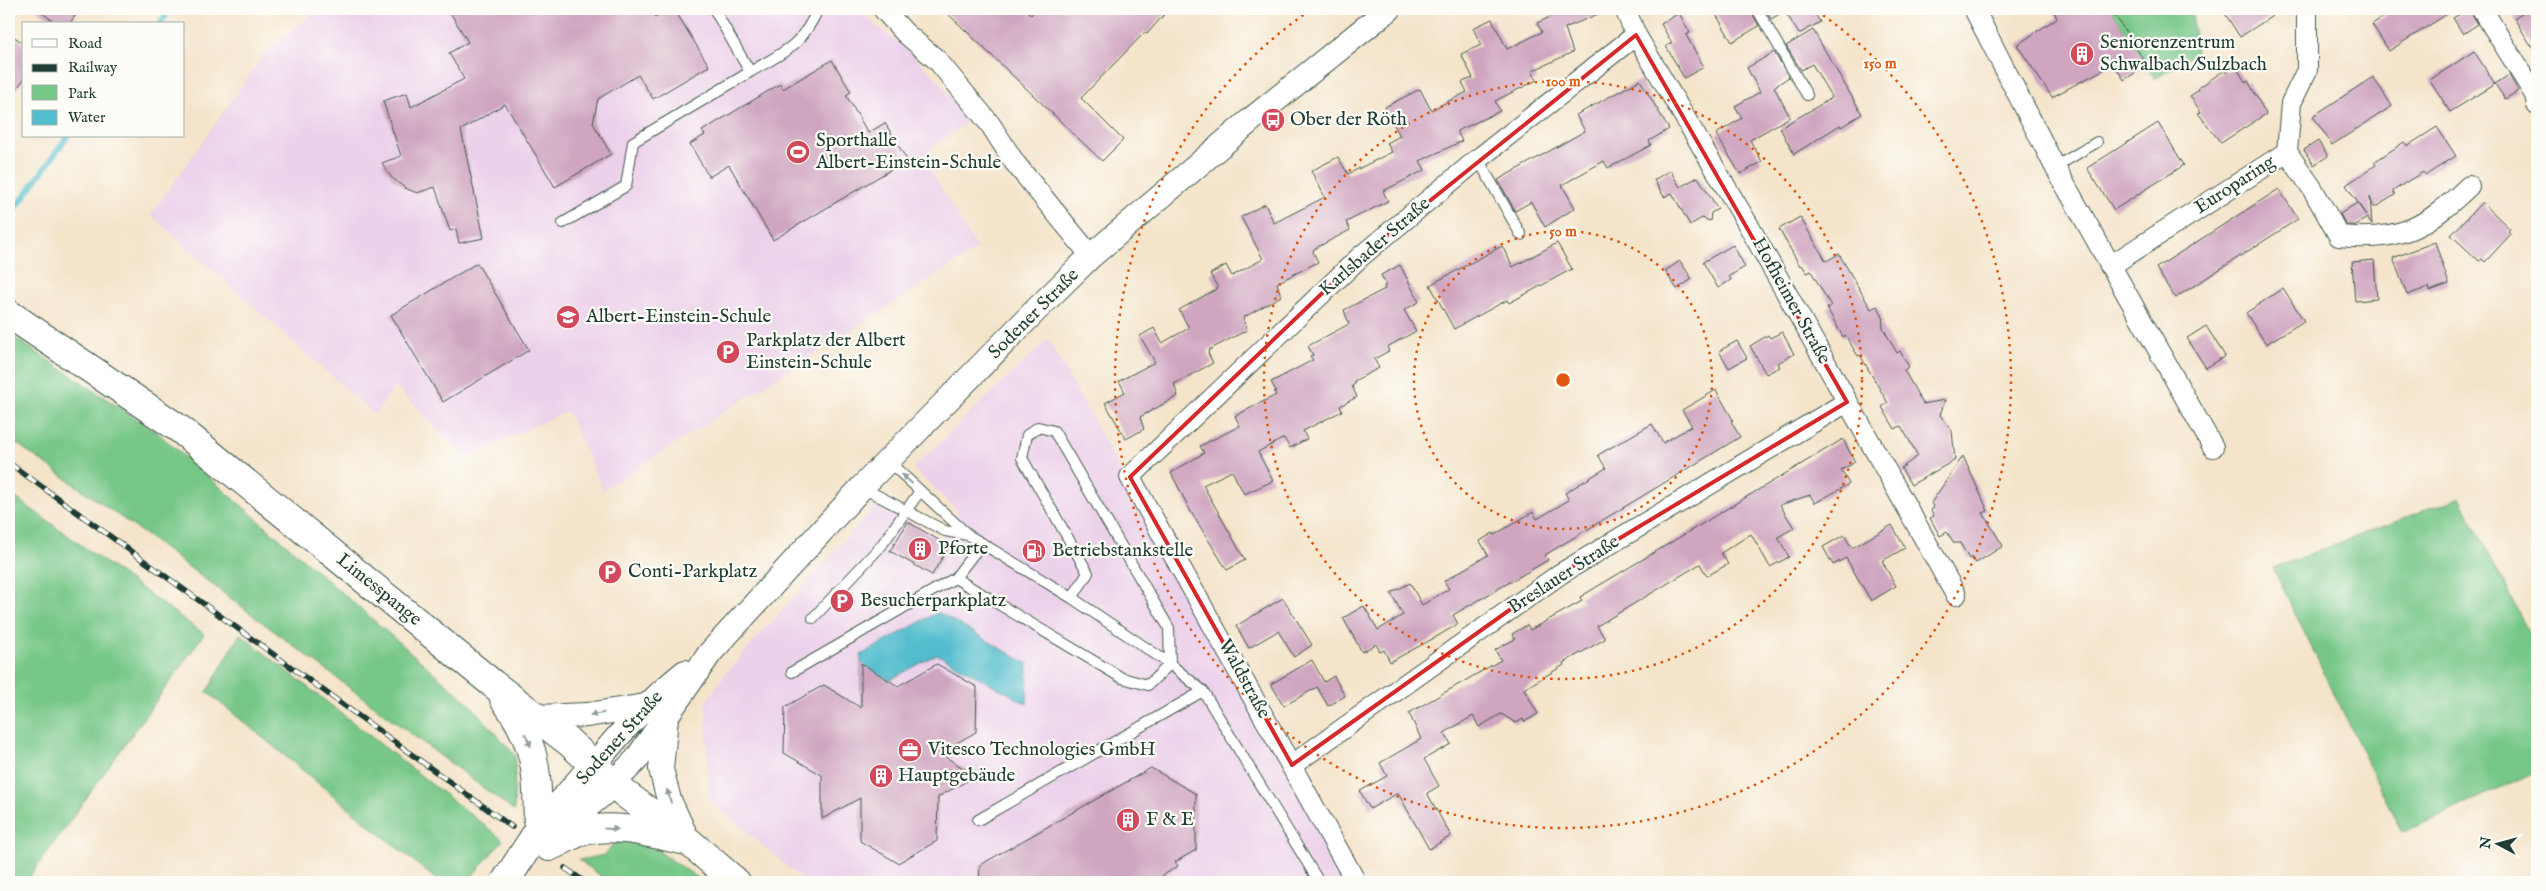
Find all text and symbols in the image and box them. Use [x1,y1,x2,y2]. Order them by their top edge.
legend [22,22,185,138]
place label: Seniorenzentrum Schwalbach/Sulzbach [2100,31,2267,77]
text: Road [68,34,103,53]
building icon: Seniorenzentrum Schwalbach/Sulzbach [2069,41,2095,67]
text: 150 m [1863,54,1897,73]
text: Railway [68,58,118,77]
text: 100 m [1545,72,1581,91]
text: Park [68,84,98,103]
bus stop icon: Ober der Röth [1260,107,1286,133]
text: Water [68,108,106,127]
place label: Ober der Röth [1290,108,1407,132]
place label: Sporthalle Albert-Einstein-Schule [815,129,1001,175]
sports icon: Sporthalle Albert-Einstein-Schule [785,139,811,165]
street label: Europaring [2190,150,2280,220]
street label: Karlsbader Straße [1315,192,1436,302]
text: 50 m [1549,222,1577,241]
street label: Hofheimer Straße [1746,233,1836,369]
street label: Sodener Straße [984,263,1085,364]
school or university icon: Albert-Einstein-Schule [555,304,581,330]
place label: Albert-Einstein-Schule [585,305,771,329]
place label: Parkplatz der Albert Einstein-Schule [746,329,906,375]
parking icon: Parkplatz der Albert Einstein-Schule [715,339,741,365]
centre of rings [1554,371,1572,389]
one-way arrow [901,473,914,484]
street label: Breslauer Straße [1504,530,1624,620]
building icon: Pforte [907,536,933,562]
place label: Pforte [938,537,988,561]
fuel station icon: Betriebstankstelle [1021,538,1047,564]
place label: Betriebstankstelle [1052,539,1194,563]
street label: Limesspange [331,548,427,632]
parking icon: Conti-Parkplatz [597,559,623,585]
place label: Conti-Parkplatz [628,560,758,584]
parking icon: Besucherparkplatz [829,588,855,614]
place label: Besucherparkplatz [860,589,1006,613]
street label: Waldstraße [1212,635,1276,723]
street label: Sodener Straße [571,686,669,790]
one-way arrow [589,710,605,718]
one-way arrow [525,733,533,747]
office icon: Vitesco Technologies GmbH [897,737,923,763]
place label: Vitesco Technologies GmbH [927,738,1155,762]
building icon: Hauptgebäude [868,763,894,789]
place label: Hauptgebäude [898,764,1016,788]
one-way arrow [664,789,672,804]
building icon: F & E [1115,807,1141,833]
place label: F & E [1146,808,1194,832]
north arrow [2474,818,2524,868]
one-way arrow [603,826,619,834]
text: N [2476,836,2496,851]

